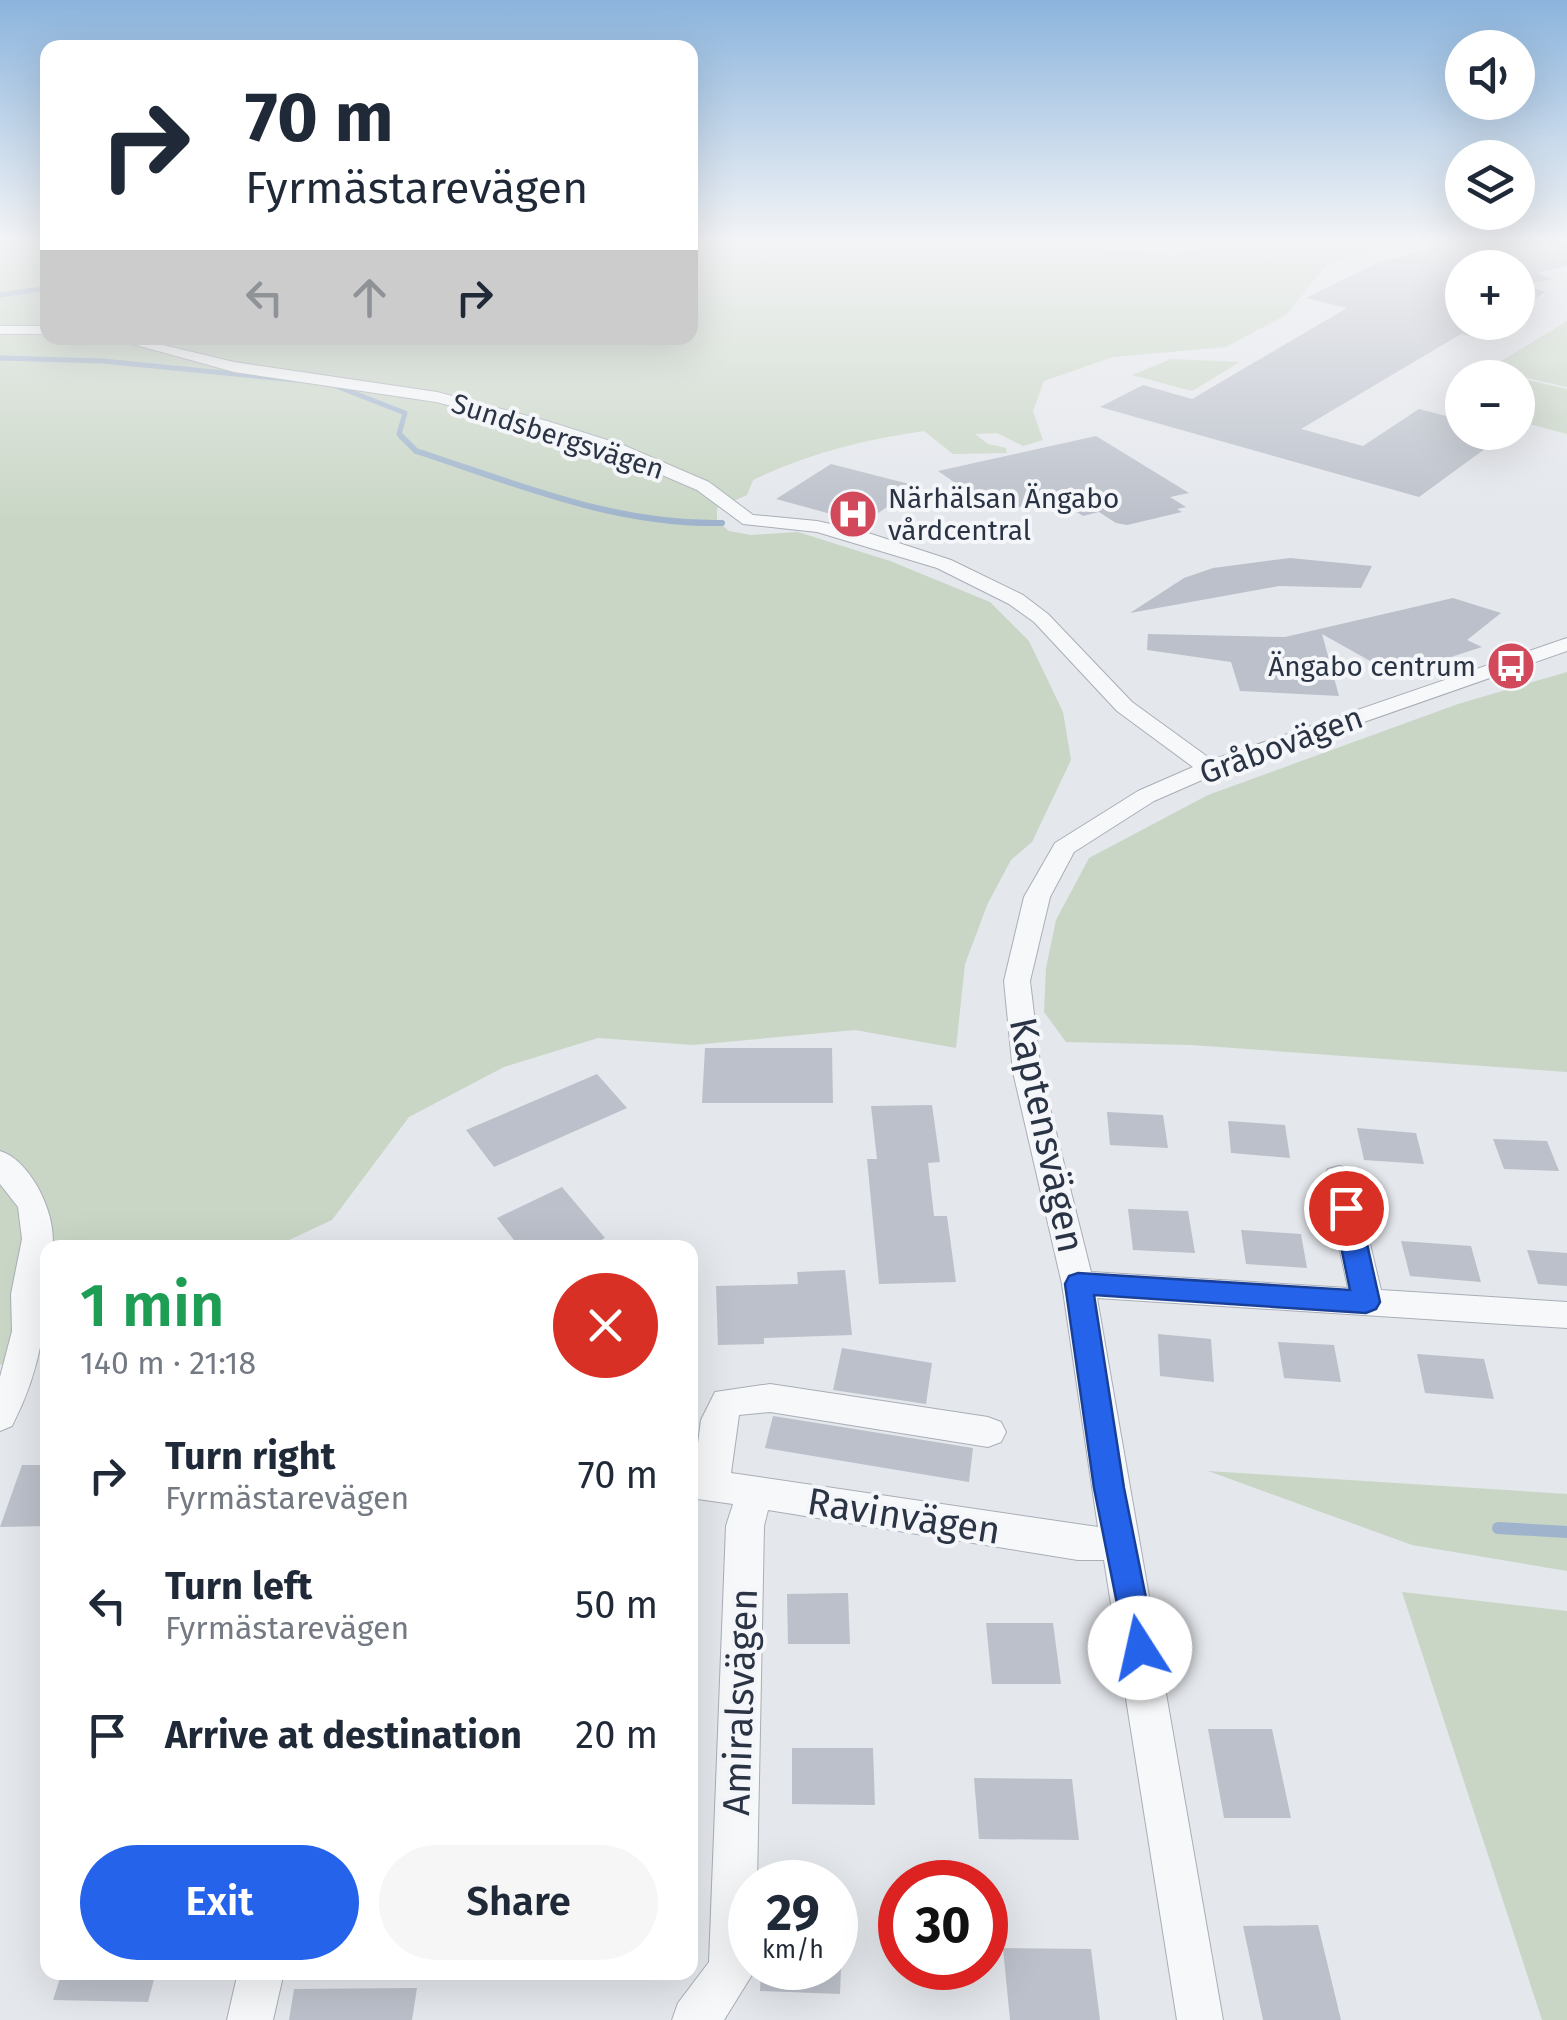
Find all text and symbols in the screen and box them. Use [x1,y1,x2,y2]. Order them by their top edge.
map controls [1445,30,1535,450]
button: sound [1445,30,1535,120]
text: 70 m [245,76,394,160]
icon: right [80,80,210,210]
button: layers [1445,140,1535,230]
text: Fyrmästarevägen [245,161,588,215]
button: + [1445,250,1535,340]
icon: left [237,270,292,325]
icon: ahead [342,270,397,325]
icon: right [447,270,502,325]
button: − [1445,360,1535,450]
street label: Sundsbergsvägen [448,387,668,486]
place label: Närhälsan Ängabo vårdcentral [888,482,1119,547]
hospital icon: Närhälsan Ängabo vårdcentral [827,488,879,540]
bus stop icon: Ängabo centrum [1485,640,1537,692]
place label: Ängabo centrum [1268,650,1476,683]
street label: Gråbovägen [1194,698,1368,792]
street label: Kaptensvägen [1000,1013,1094,1257]
pin [1304,1166,1389,1251]
icon: arrive [1319,1181,1374,1236]
text: 1 min [80,1270,225,1342]
button: close [553,1273,658,1378]
text: 140 m · 21:18 [80,1344,256,1382]
text: Turn right [165,1433,335,1479]
icon: right [80,1448,135,1503]
text: 70 m [578,1452,658,1498]
street label: Ravinvägen [804,1478,1004,1554]
text: Fyrmästarevägen [165,1479,409,1517]
text: Turn left [165,1563,312,1609]
icon: left [80,1578,135,1633]
text: 50 m [575,1582,658,1628]
street label: Amiralsvägen [713,1588,767,1816]
position arrow [1088,1596,1192,1700]
text: Fyrmästarevägen [165,1609,409,1647]
icon: arrive [80,1708,135,1763]
text: Arrive at destination [165,1712,522,1758]
text: 20 m [575,1712,658,1758]
button: Exit [80,1845,359,1960]
button: Share [379,1845,658,1960]
speed limit sign: 30 [878,1860,1008,1990]
text: 29 [766,1883,820,1943]
text: km/h [762,1935,824,1965]

